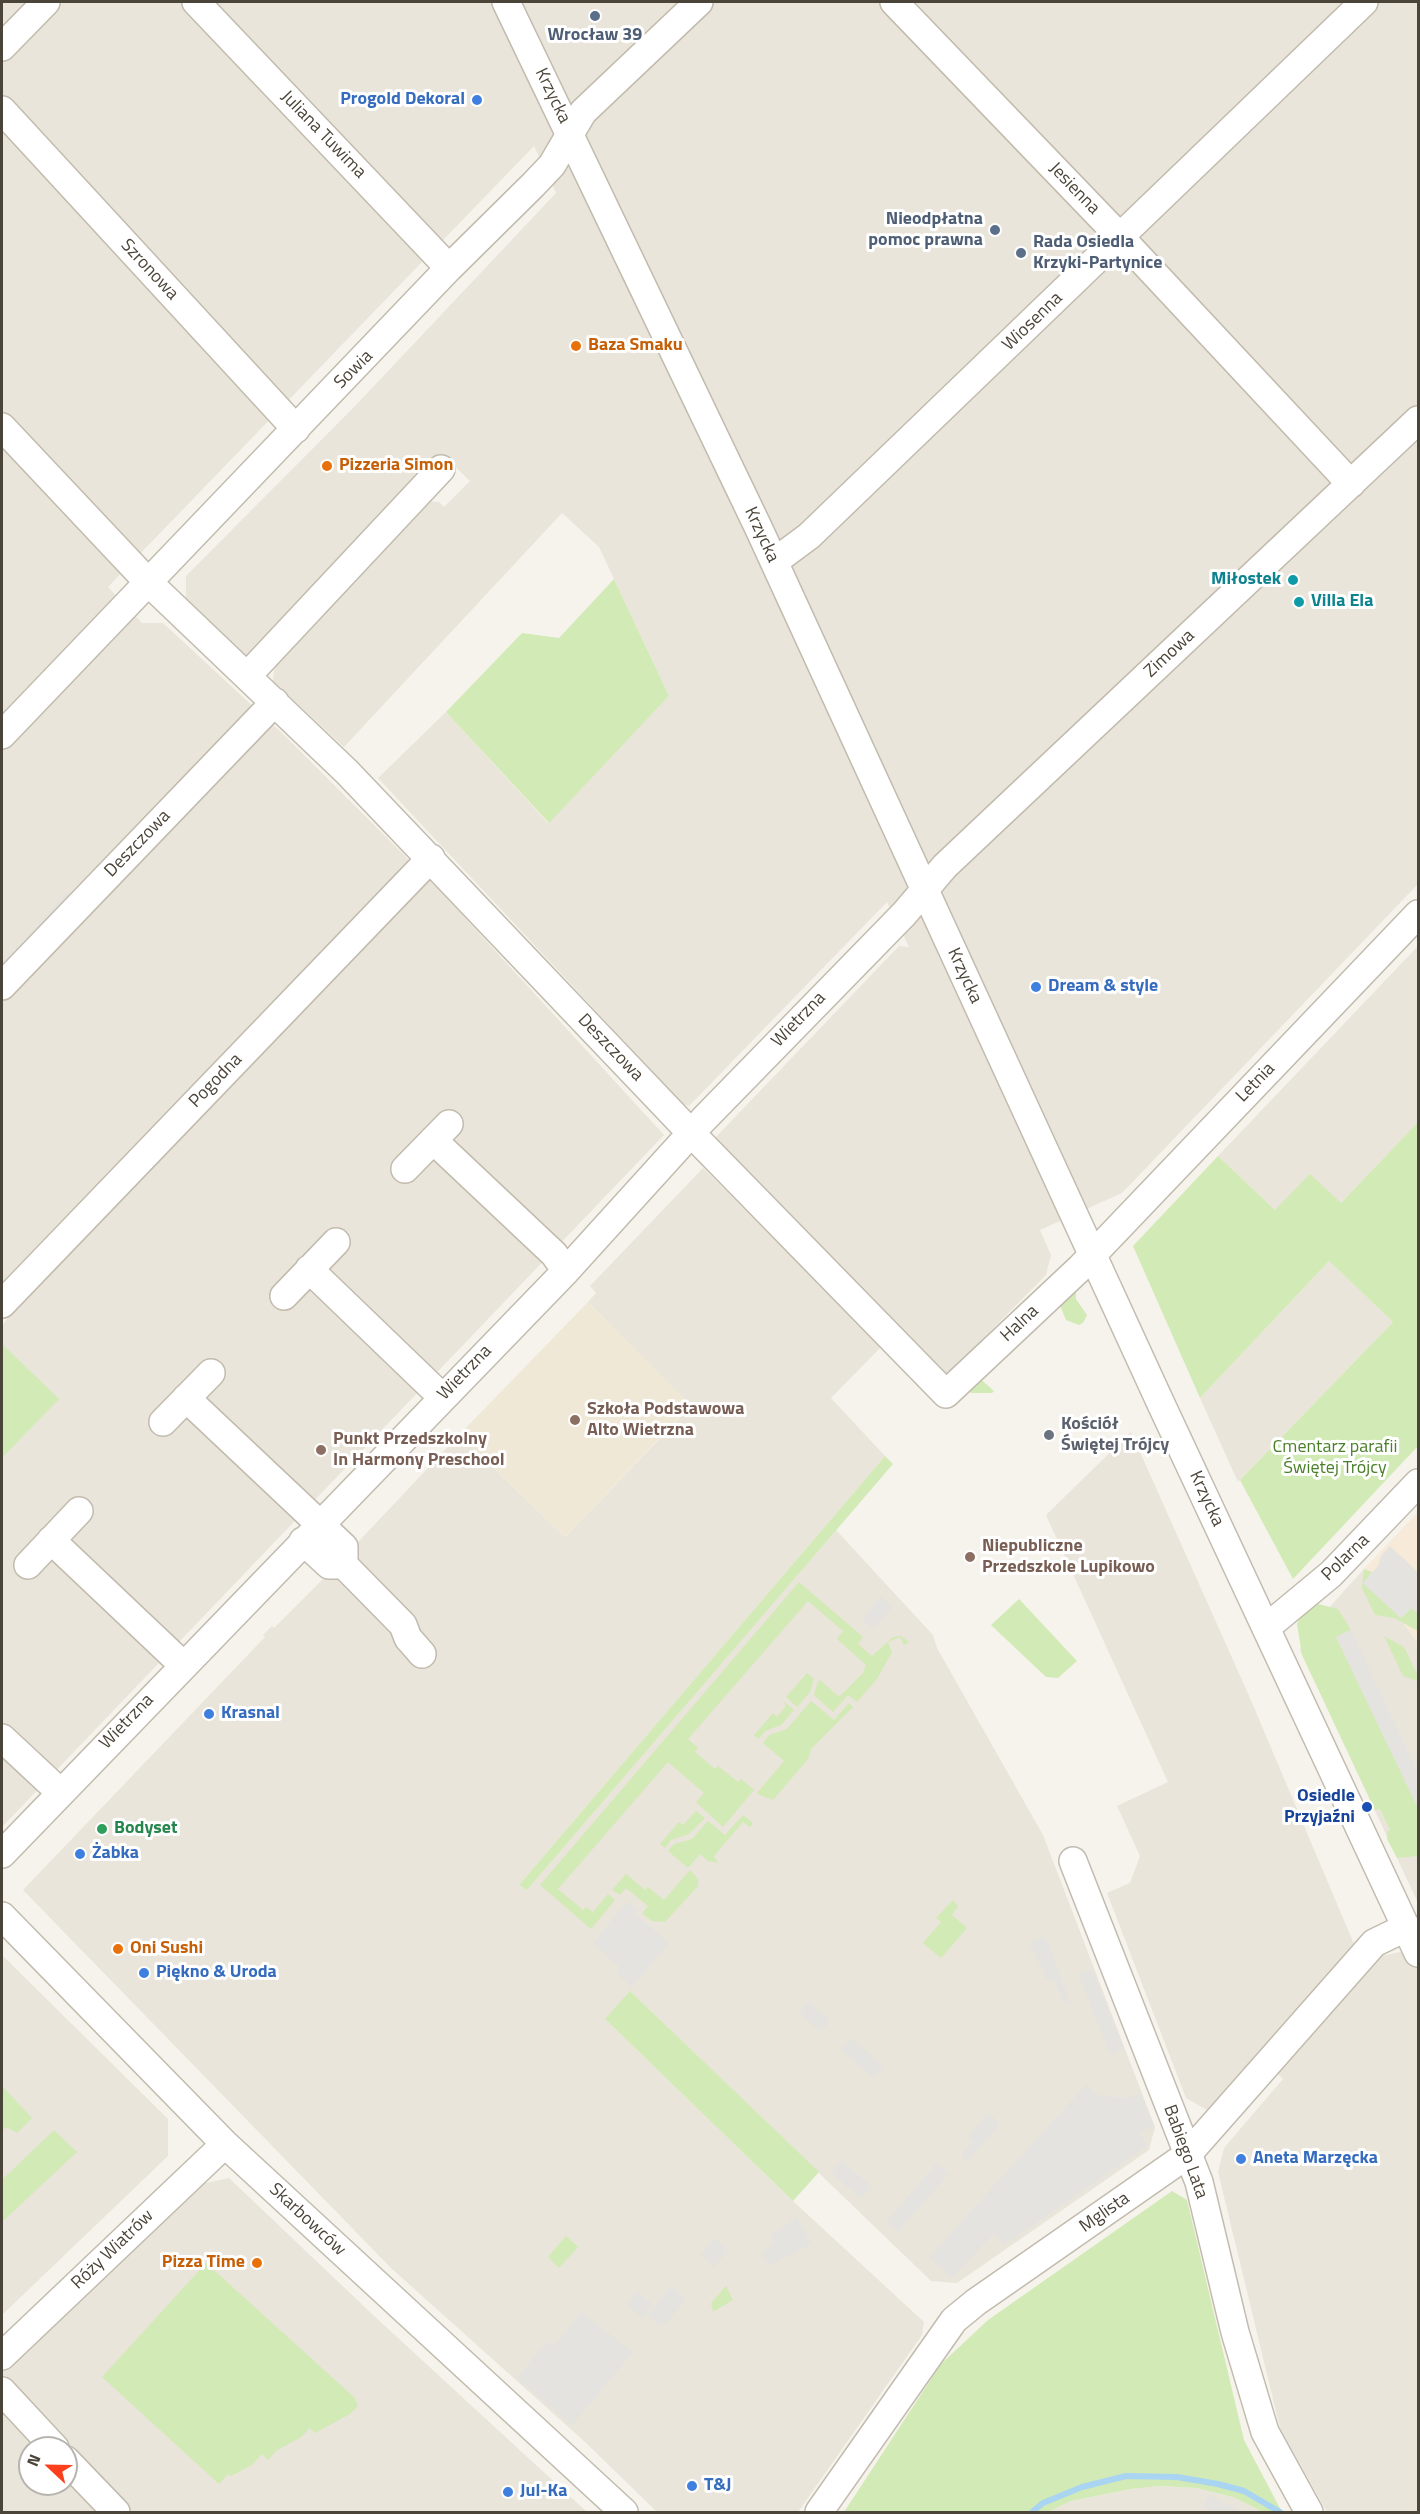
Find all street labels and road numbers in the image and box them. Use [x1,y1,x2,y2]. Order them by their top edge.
street label: Krzycka [529,65,575,127]
street label: Juliana Tuwima [276,87,370,183]
street label: Jesienna [1044,158,1104,220]
street label: Szronowa [115,235,183,305]
street label: Wiosenna [998,288,1068,356]
street label: Sowia [330,346,378,394]
street label: Krzycka [739,504,783,566]
street label: Zimowa [1140,625,1200,683]
street label: Deszczowa [101,806,175,882]
street label: Krzycka [942,945,986,1007]
street label: Wietrzna [767,988,831,1052]
street label: Deszczowa [573,1010,647,1086]
street label: Pogodna [185,1049,247,1113]
street label: Letnia [1232,1059,1280,1107]
street label: Halna [997,1301,1043,1347]
street label: Wietrzna [433,1341,497,1405]
street label: Krzycka [1184,1468,1228,1530]
street label: Polarna [1318,1530,1374,1586]
street label: Wietrzna [95,1690,159,1754]
street label: Babiego Lata [1158,2102,1212,2202]
street label: Skarbowców [264,2179,350,2261]
street label: Mglista [1076,2188,1134,2238]
street label: Róży Wiatrów [68,2206,158,2294]

